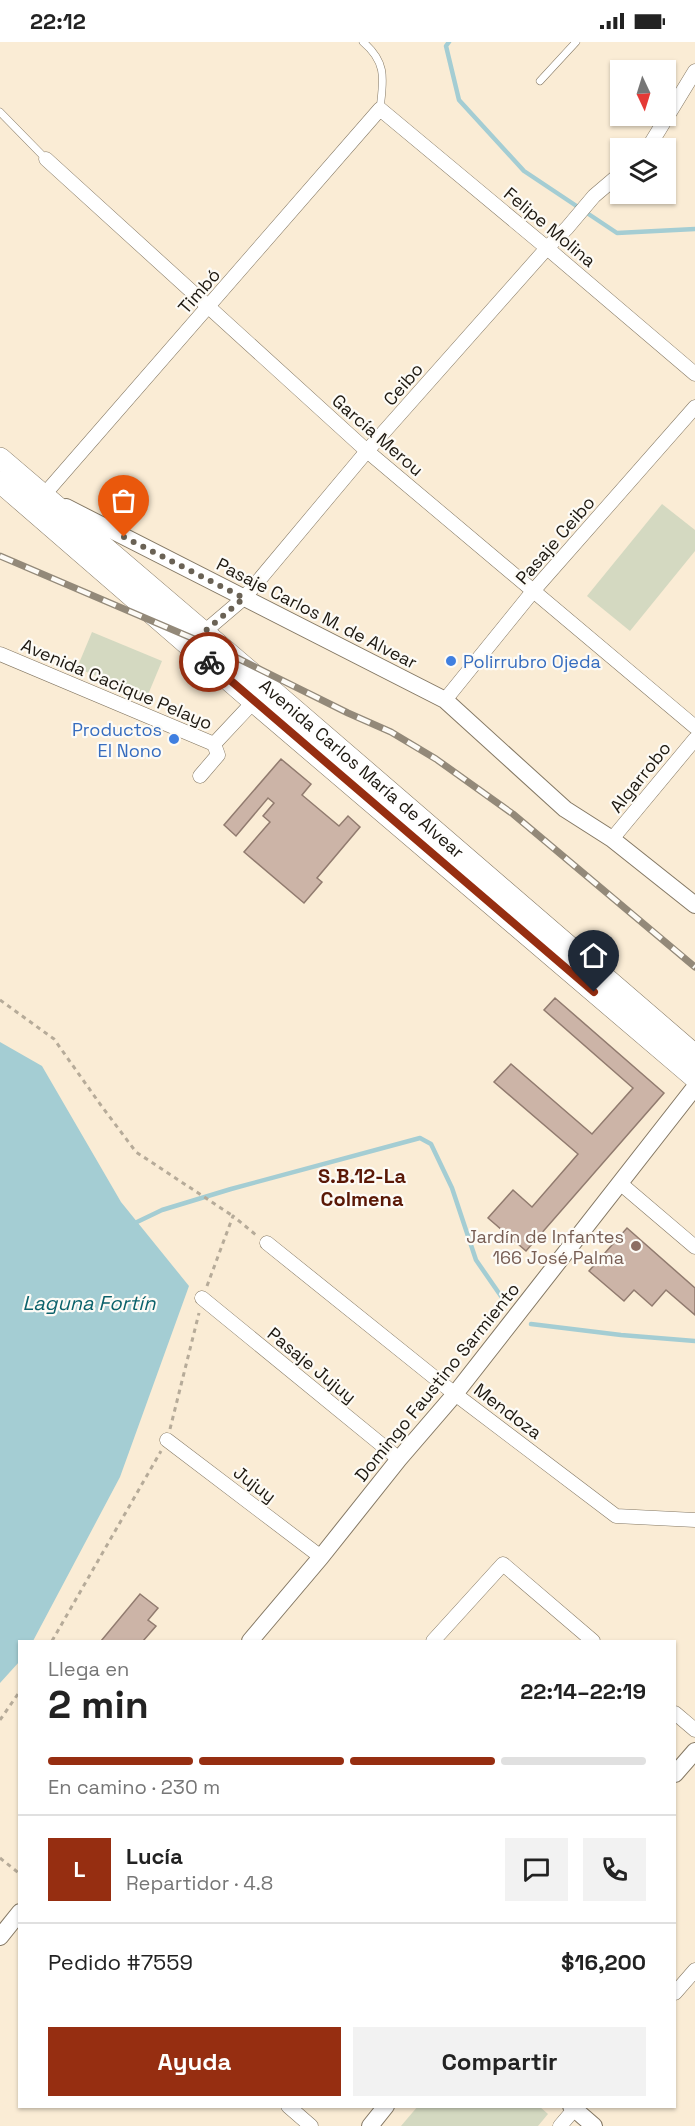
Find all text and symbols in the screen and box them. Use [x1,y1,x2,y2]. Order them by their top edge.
text: 22:12 [30,7,86,35]
north arrow [610,60,676,126]
map controls [610,60,676,204]
button: layers [610,138,676,204]
street label: Felipe Molina [499,182,601,272]
street label: Timbó [173,263,225,319]
street label: Ceibo [378,358,428,410]
street label: García Merou [328,389,428,481]
pin [98,475,149,537]
icon: bag [107,484,140,517]
street label: Pasaje Ceibo [510,491,600,589]
street label: Pasaje Carlos M. de Alvear [213,552,421,674]
courier [179,632,239,692]
street label: Avenida Cacique Pelayo [18,633,216,735]
icon: bike [193,646,226,679]
place label: Polirrubro Ojeda [463,650,601,673]
marker: Polirrubro Ojeda [444,654,458,668]
street label: Avenida Carlos María de Alvear [255,674,470,863]
place label: Productos El Nono [72,718,162,762]
marker: Productos El Nono [167,732,181,746]
street label: Algarrobo [604,737,676,817]
pin [568,930,619,992]
icon: home [577,939,610,972]
district label: S.B.12-La Colmena [318,1163,407,1212]
place label: Jardín de Infantes 166 José Palma [466,1225,624,1269]
marker: Jardín de Infantes 166 José Palma [629,1239,643,1253]
street label: Domingo Faustino Sarmiento [350,1278,524,1486]
water label: Laguna Fortín [22,1290,156,1316]
street label: Pasaje Jujuy [263,1322,361,1408]
street label: Mendoza [469,1378,547,1444]
street label: Jujuy [229,1460,281,1508]
text: Llega en [48,1656,129,1682]
text: 22:14–22:19 [520,1677,646,1705]
text: 2 min [48,1680,149,1729]
text: En camino · 230 m [48,1774,220,1800]
button: chat [505,1838,568,1901]
button: phone [583,1838,646,1901]
text: Lucía [126,1842,183,1870]
text: L [74,1855,85,1883]
text: Repartidor · 4.8 [126,1870,273,1896]
text: Pedido #7559 [48,1948,193,1976]
text: $16,200 [561,1948,646,1976]
button: Ayuda [48,2027,341,2096]
button: Compartir [353,2027,646,2096]

